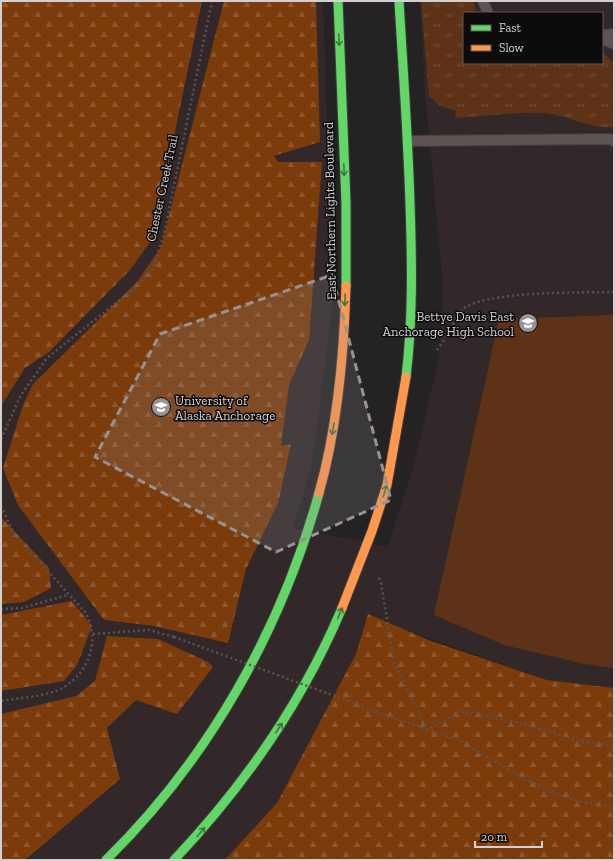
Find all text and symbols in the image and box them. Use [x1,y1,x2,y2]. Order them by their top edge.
legend [463,12,603,64]
text: Fast [499,21,522,35]
one-way arrow [336,33,343,46]
text: Slow [499,41,525,55]
street label: East Northern Lights Boulevard [321,122,339,300]
street label: Chester Creek Trail [143,133,181,243]
one-way arrow [340,163,348,176]
one-way arrow [341,293,349,306]
place label: Bettye Davis East Anchorage High School [383,309,515,339]
school or university icon: Bettye Davis East Anchorage High School [517,312,539,334]
place label: University of Alaska Anchorage [175,393,275,423]
school or university icon: University of Alaska Anchorage [150,396,172,418]
one-way arrow [328,422,336,435]
one-way arrow [382,485,389,498]
one-way arrow [337,608,344,620]
one-way arrow [275,722,283,734]
scale bar [475,823,542,849]
one-way arrow [197,827,206,837]
text: 20 m [481,830,508,844]

